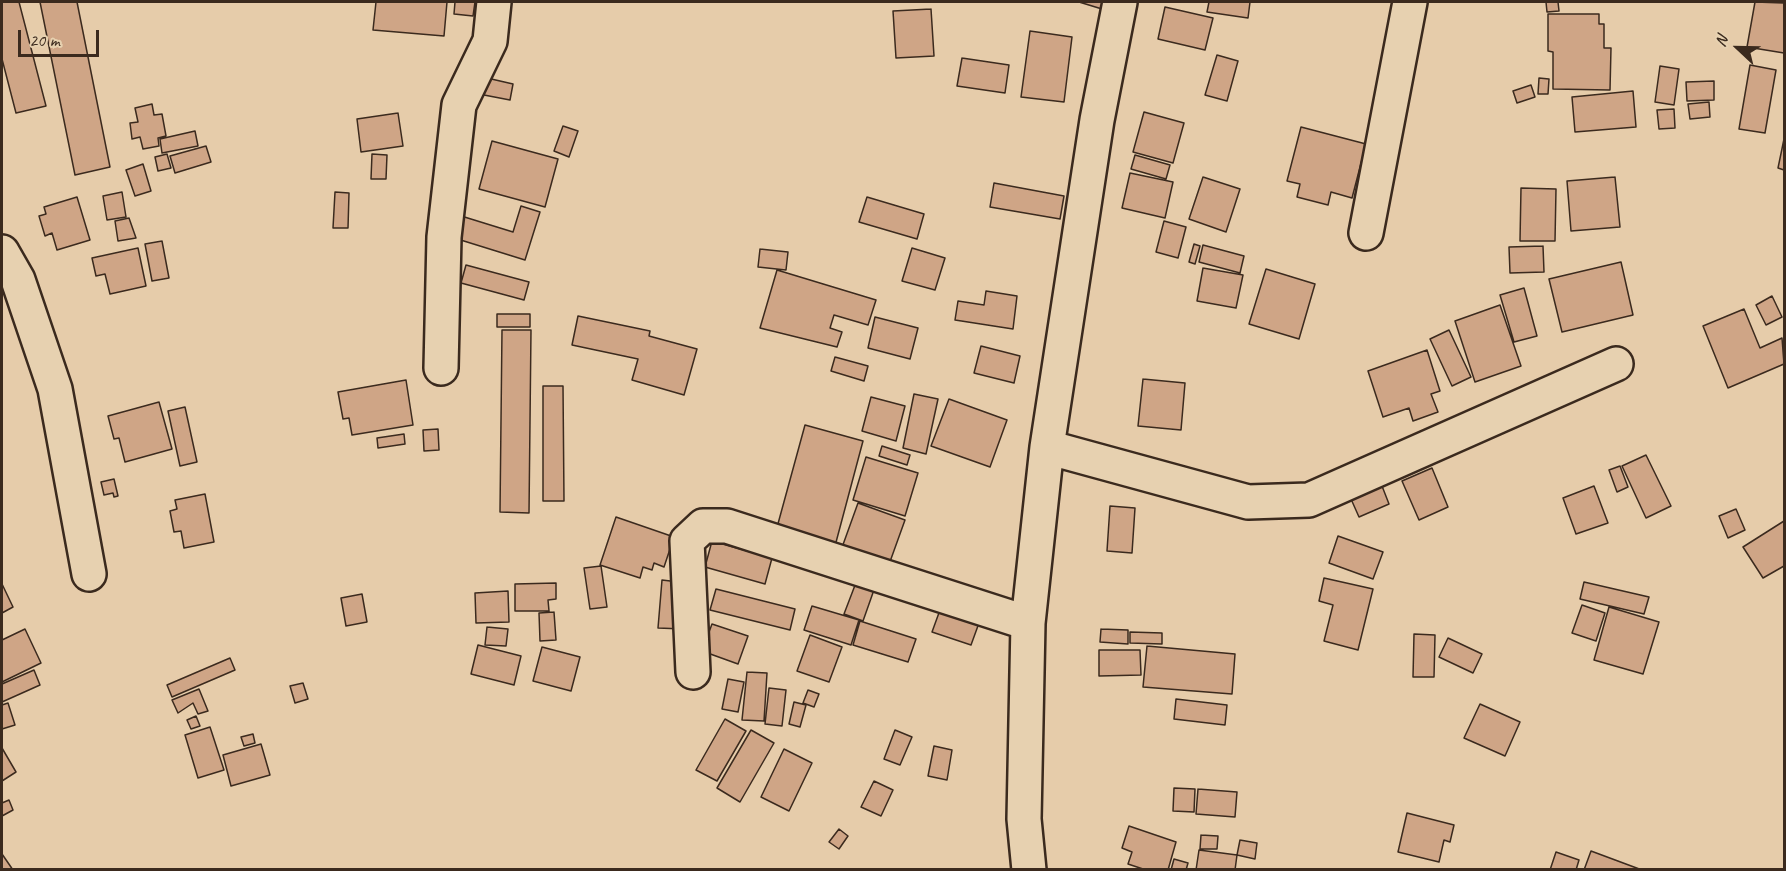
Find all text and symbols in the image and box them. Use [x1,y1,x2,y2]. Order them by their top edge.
scale bar [21,18,102,56]
north arrow [1708,18,1768,78]
text: 20 m [29,29,60,51]
text: N [1710,33,1732,50]

